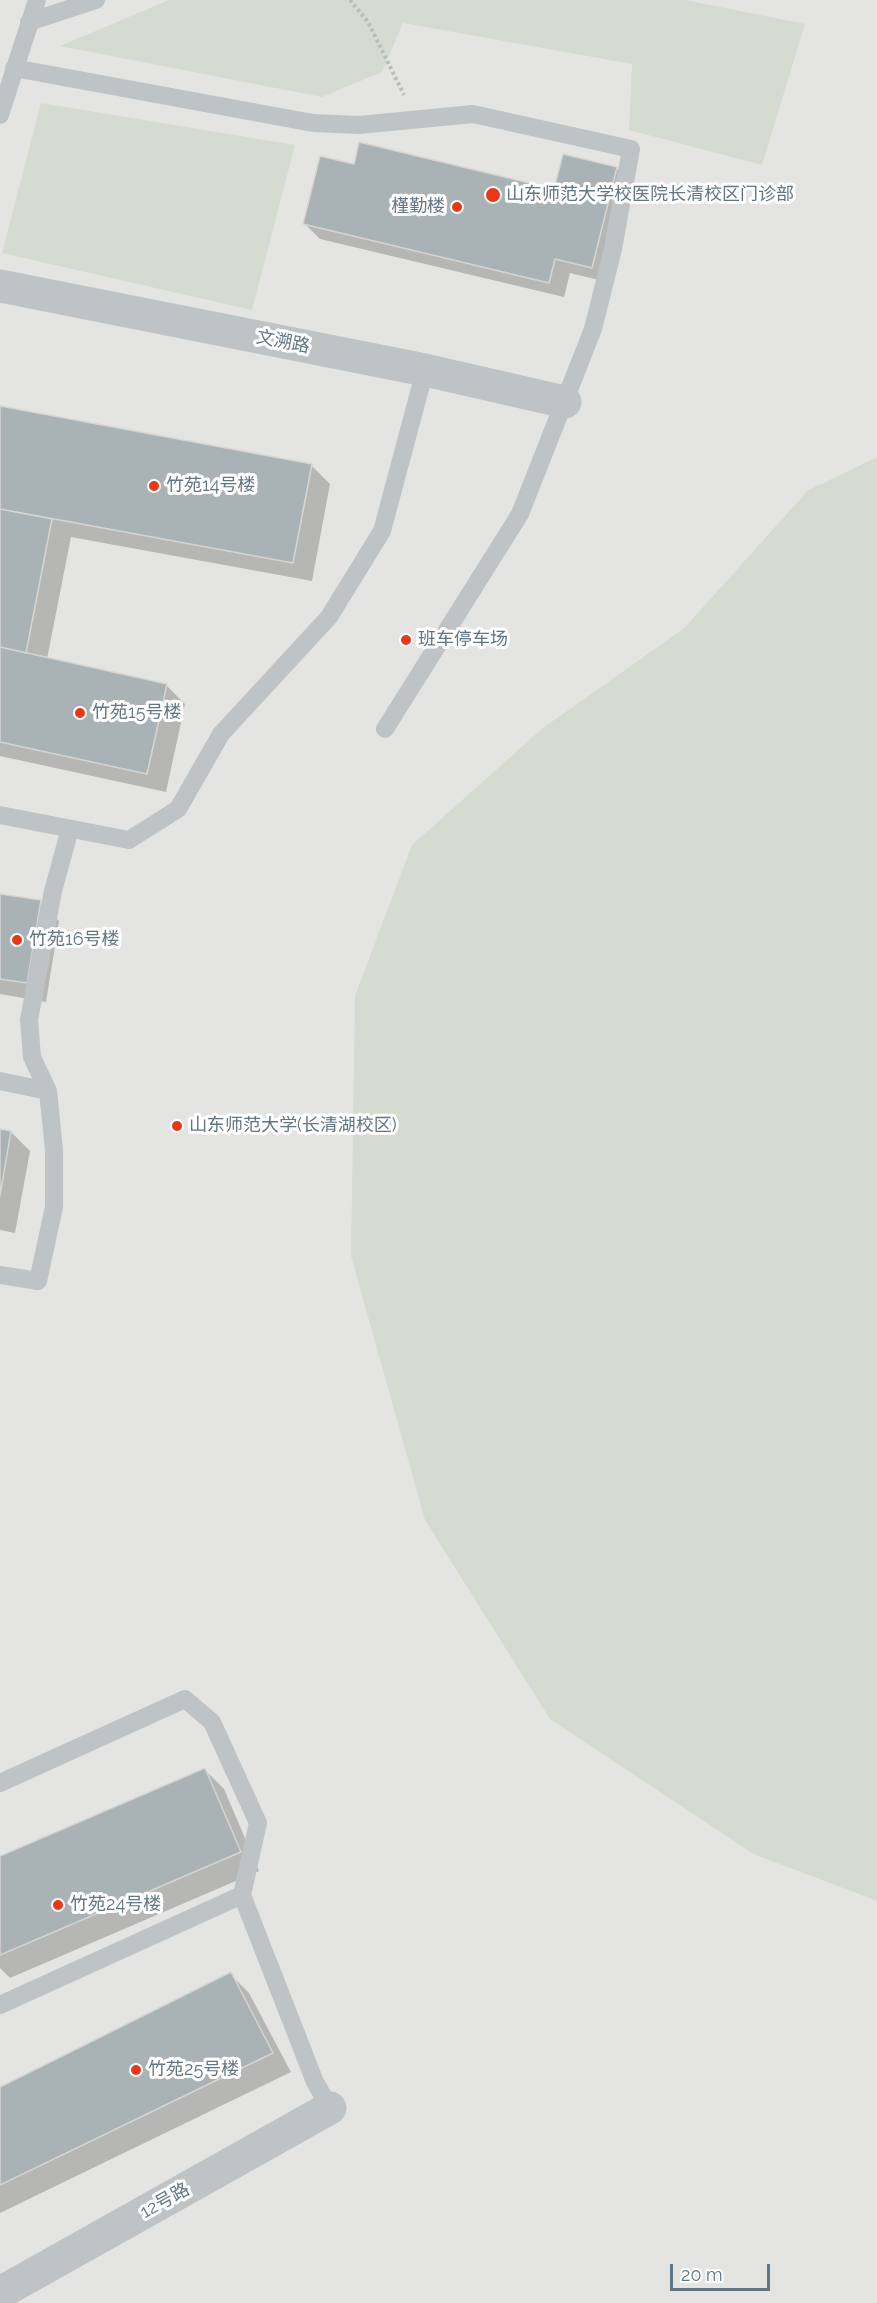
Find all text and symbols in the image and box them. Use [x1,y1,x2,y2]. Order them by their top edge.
place label: 山东师范大学校医院长清校区门诊部 [506,184,794,206]
marker: 山东师范大学校医院长清校区门诊部 [484,186,502,204]
place label: 槿勤楼 [391,196,445,218]
marker: 槿勤楼 [450,200,464,214]
street label: 文溯路 [254,326,312,358]
place label: 竹苑14号楼 [166,475,256,497]
marker: 竹苑14号楼 [147,479,161,493]
place label: 班车停车场 [418,629,508,651]
marker: 班车停车场 [399,633,413,647]
place label: 竹苑15号楼 [92,702,182,724]
marker: 竹苑15号楼 [73,706,87,720]
place label: 竹苑16号楼 [29,929,120,951]
marker: 竹苑16号楼 [10,933,24,947]
place label: 山东师范大学(长清湖校区) [189,1115,397,1137]
marker: 山东师范大学(长清湖校区) [170,1119,184,1133]
place label: 竹苑24号楼 [70,1894,161,1916]
marker: 竹苑24号楼 [51,1898,65,1912]
place label: 竹苑25号楼 [148,2059,239,2081]
marker: 竹苑25号楼 [129,2063,143,2077]
street label: 12号路 [137,2179,193,2223]
scale bar [673,2252,774,2290]
text: 20 m [681,2264,723,2285]

